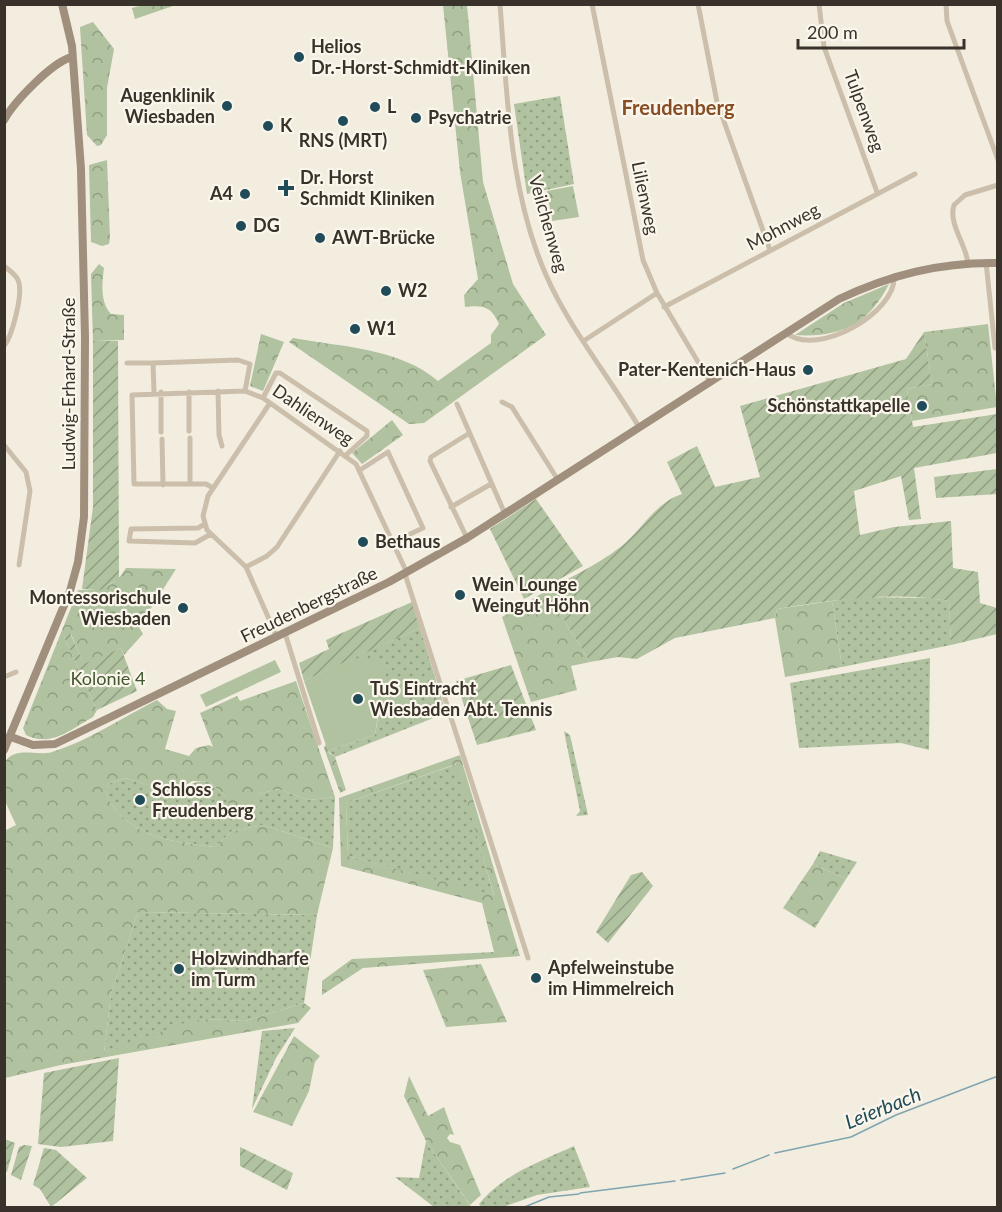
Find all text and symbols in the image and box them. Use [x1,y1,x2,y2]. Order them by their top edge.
scale bar [798,12,964,50]
text: 200 m [807,21,858,43]
place label: Helios Dr.-Horst-Schmidt-Kliniken [311,35,530,78]
marker: Helios Dr.-Horst-Schmidt-Kliniken [292,50,306,64]
street label: Tulpenweg [840,67,890,155]
place label: Augenklinik Wiesbaden [119,84,215,127]
place label: L [387,95,397,117]
district label: Freudenberg [622,95,735,119]
marker: Augenklinik Wiesbaden [220,99,234,113]
marker: L [368,100,382,114]
place label: Psychatrie [428,106,512,128]
marker: Psychatrie [409,111,423,125]
place label: K [280,114,293,136]
marker: RNS (MRT) [336,114,350,128]
marker: K [261,119,275,133]
place label: RNS (MRT) [299,129,387,151]
street label: Lilienweg [627,159,664,237]
place label: Dr. Horst Schmidt Kliniken [300,166,435,209]
street label: Veilchenweg [525,173,573,275]
marker: Dr. Horst Schmidt Kliniken [277,179,295,197]
place label: A4 [209,182,233,204]
marker: A4 [238,187,252,201]
street label: Mohnweg [742,198,823,255]
place label: DG [253,214,280,236]
marker: DG [234,219,248,233]
place label: AWT-Brücke [331,226,435,248]
marker: AWT-Brücke [313,231,327,245]
place label: W2 [398,279,427,301]
marker: W2 [379,284,393,298]
street label: Ludwig-Erhard-Straße [57,297,79,471]
place label: W1 [367,317,396,339]
marker: W1 [348,322,362,336]
place label: Pater-Kentenich-Haus [618,358,796,380]
marker: Pater-Kentenich-Haus [801,363,815,377]
street label: Dahlienweg [269,379,358,449]
place label: Schönstattkapelle [767,394,910,416]
marker: Schönstattkapelle [915,399,929,413]
place label: Bethaus [375,530,440,552]
marker: Bethaus [356,535,370,549]
street label: Freudenbergstraße [237,561,381,647]
place label: Wein Lounge Weingut Höhn [472,573,589,616]
place label: Montessorischule Wiesbaden [29,586,171,629]
marker: Wein Lounge Weingut Höhn [453,588,467,602]
marker: Montessorischule Wiesbaden [176,601,190,615]
park label: Kolonie 4 [71,667,145,689]
place label: TuS Eintracht Wiesbaden Abt. Tennis [370,677,553,720]
marker: TuS Eintracht Wiesbaden Abt. Tennis [351,692,365,706]
place label: Schloss Freudenberg [152,778,254,821]
marker: Schloss Freudenberg [133,793,147,807]
place label: Holzwindharfe im Turm [191,947,309,990]
place label: Apfelweinstube im Himmelreich [547,956,674,999]
marker: Holzwindharfe im Turm [172,962,186,976]
marker: Apfelweinstube im Himmelreich [529,971,543,985]
water label: Leierbach [841,1081,924,1133]

